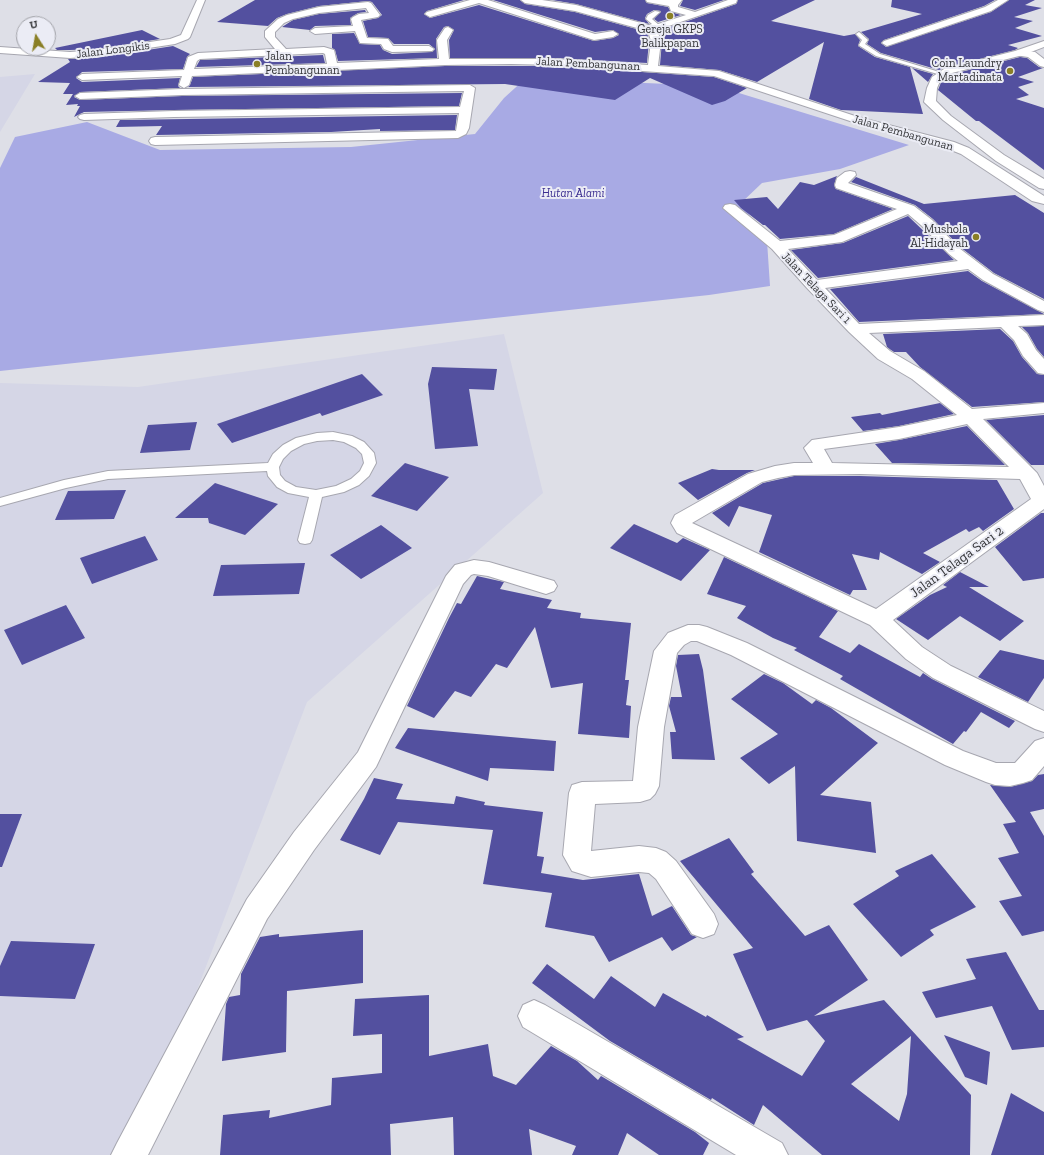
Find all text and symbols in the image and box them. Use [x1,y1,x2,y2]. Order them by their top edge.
marker: Gereja GKPS Balikpapan [665,11,675,21]
north arrow [16,16,56,56]
text: U [29,18,39,32]
place label: Gereja GKPS Balikpapan [637,23,703,51]
street label: Jalan Longikis [75,38,151,62]
place label: Jalan Pembangunan [265,50,340,78]
street label: Jalan Pembangunan [536,54,640,74]
place label: Coin Laundry Martadinata [931,57,1002,85]
marker: Jalan Pembangunan [252,59,262,69]
marker: Coin Laundry Martadinata [1005,66,1015,76]
street label: Jalan Pembangunan [851,112,955,154]
park label: Hutan Alami [542,187,604,201]
place label: Mushola Al-Hidayah [910,223,968,251]
marker: Mushola Al-Hidayah [971,232,981,242]
street label: Jalan Telaga Sari 1 [778,249,854,327]
street label: Jalan Telaga Sari 2 [907,522,1007,602]

